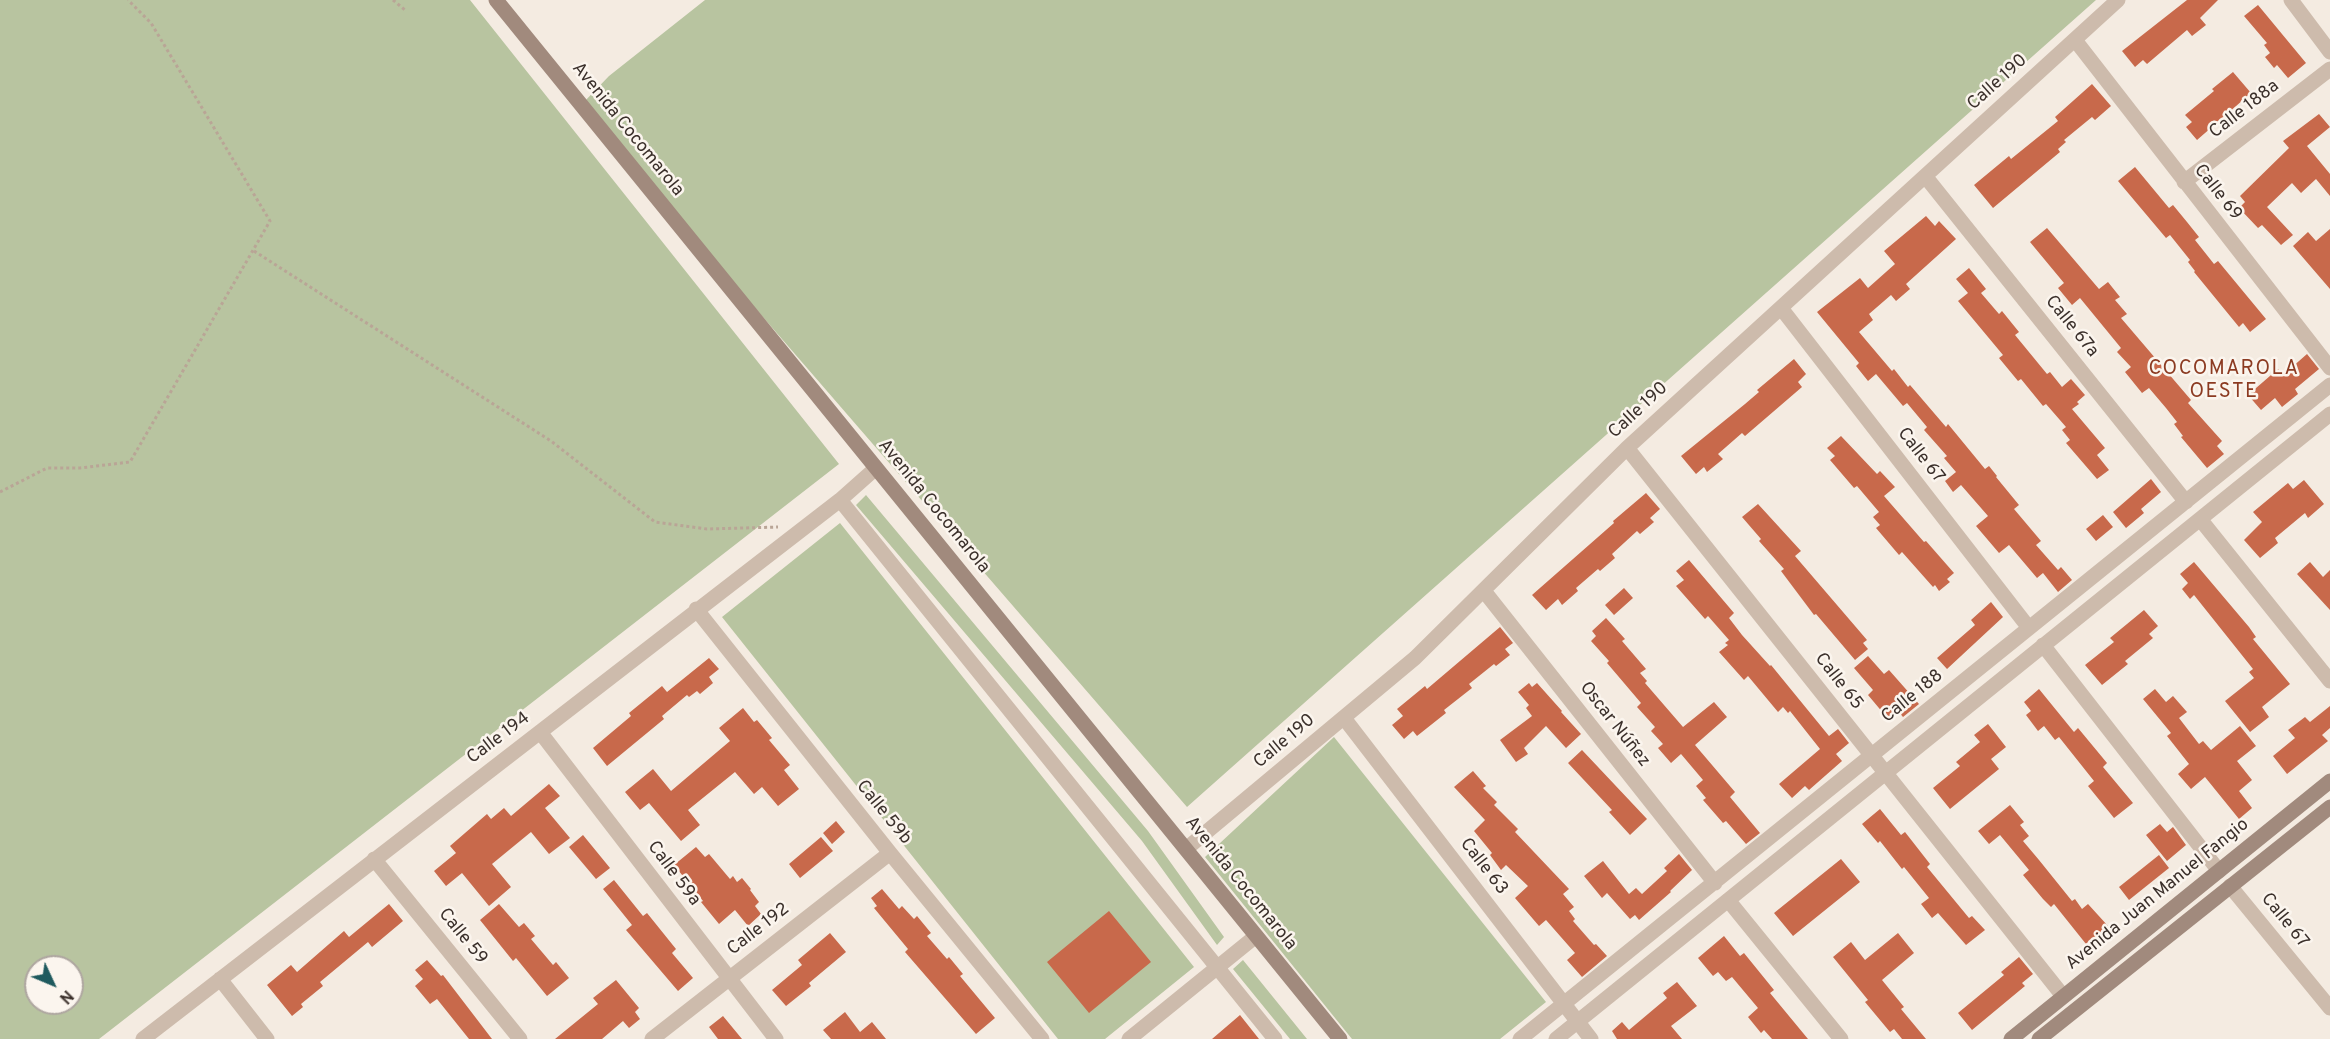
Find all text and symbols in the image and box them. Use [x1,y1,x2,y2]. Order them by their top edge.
street label: Calle 190 [1964,50,2032,116]
street label: Avenida Cocomarola [566,59,688,201]
street label: Calle 188a [2206,76,2284,144]
street label: Calle 69 [2188,161,2246,225]
street label: Calle 67a [2040,292,2102,362]
district label: COCOMAROLA OESTE [2148,358,2300,405]
street label: Calle 190 [1605,378,1673,444]
street label: Calle 67 [1892,424,1948,488]
street label: Avenida Cocomarola [872,436,994,578]
street label: Calle 65 [1809,649,1867,715]
street label: Calle 188 [1878,666,1948,728]
street label: Oscar Núñez [1574,678,1654,772]
street label: Calle 194 [463,708,535,770]
street label: Calle 190 [1250,710,1320,774]
street label: Calle 59b [851,777,915,849]
street label: Avenida Cocomarola [1179,813,1301,955]
street label: Avenida Juan Manuel Fangio [2062,815,2254,975]
street label: Calle 63 [1454,834,1512,900]
street label: Calle 59a [642,837,704,911]
street label: Calle 67 [2255,889,2313,953]
street label: Calle 192 [724,899,794,961]
street label: Calle 59 [433,904,491,970]
north arrow [24,955,84,1015]
text: N [54,985,77,1007]

